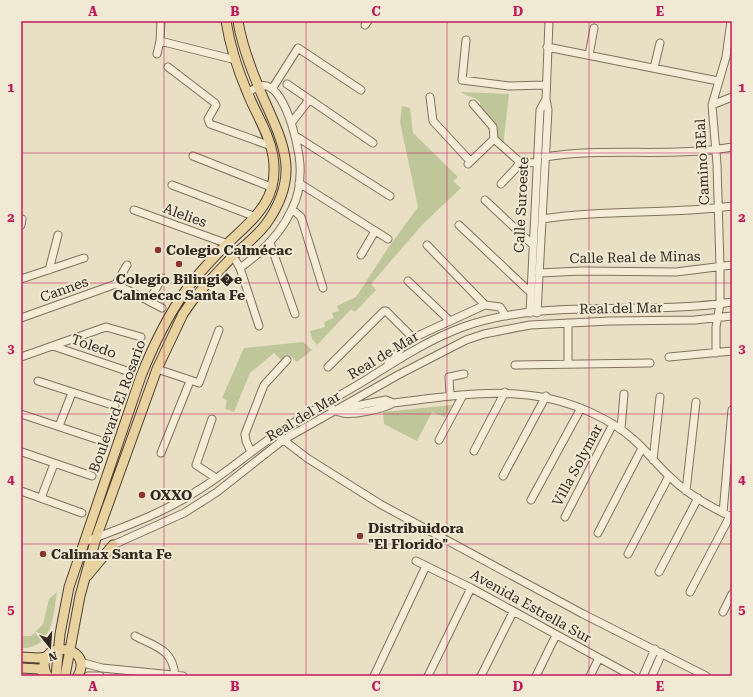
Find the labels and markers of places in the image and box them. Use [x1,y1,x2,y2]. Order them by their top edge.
place label: Colegio Calmécac [166,242,292,258]
marker: Colegio Calmécac [153,245,163,255]
marker: Colegio Bilingi�e Calmecac Santa Fe [174,259,184,269]
place label: Colegio Bilingi�e Calmecac Santa Fe [113,271,245,303]
place label: OXXO [150,487,192,503]
marker: OXXO [137,490,147,500]
place label: Distribuidora "El Florido" [368,520,465,552]
marker: Distribuidora "El Florido" [355,531,365,541]
place label: Calimax Santa Fe [51,546,172,562]
marker: Calimax Santa Fe [38,549,48,559]

